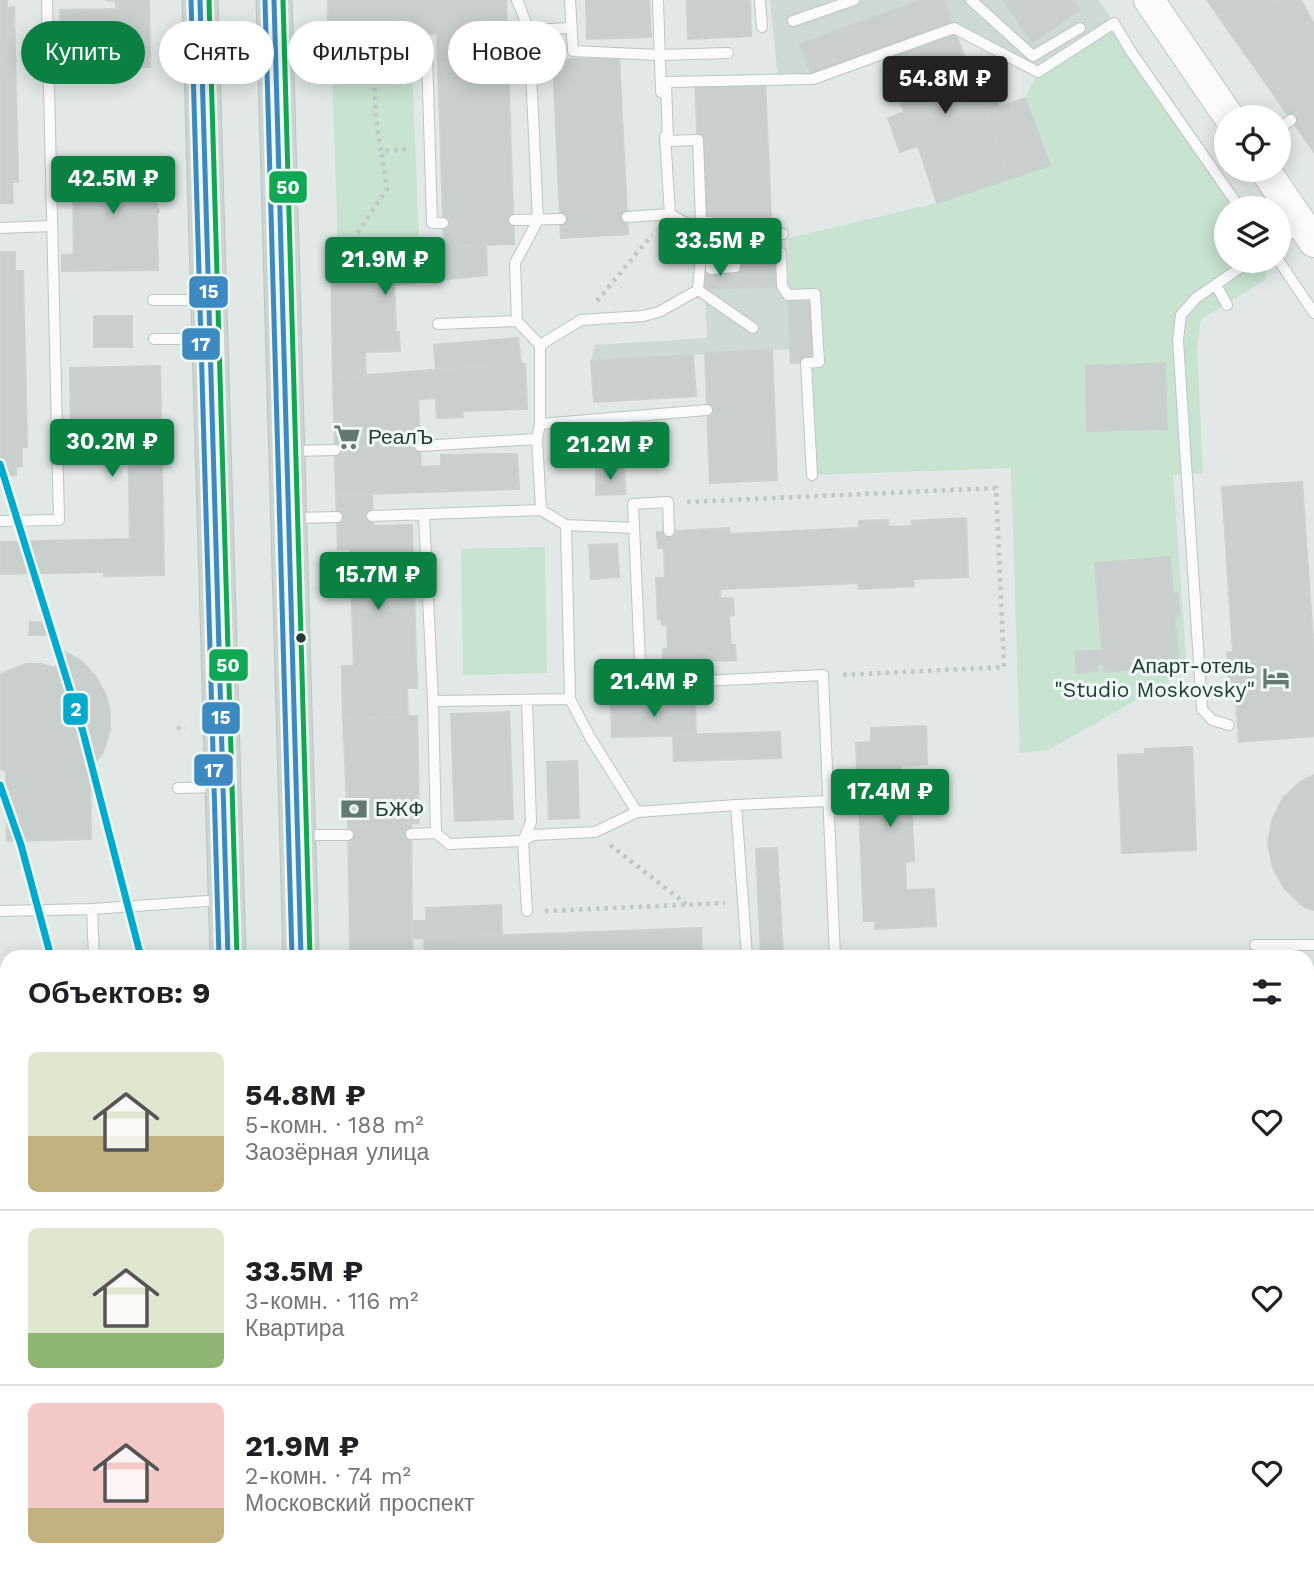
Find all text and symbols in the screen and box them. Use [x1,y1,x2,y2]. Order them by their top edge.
chip: Купить [21,21,145,84]
chip: Снять [159,21,274,84]
chip: Фильтры [288,21,434,84]
chip: Новое [448,21,566,84]
pin: 54.8M ₽ [880,57,1010,116]
text: 54.8M ₽ [899,65,991,92]
map controls [1214,105,1291,273]
button: locate [1214,105,1291,182]
pin: 42.5M ₽ [48,156,178,216]
text: 42.5M ₽ [67,165,159,192]
line badge: 50 [268,170,308,204]
text: 50 [276,176,300,199]
button: layers [1214,196,1291,273]
pin: 33.5M ₽ [655,218,785,278]
text: 33.5M ₽ [675,227,765,254]
pin: 21.9M ₽ [320,238,450,297]
text: 21.9M ₽ [341,246,429,273]
line badge: 15 [188,275,229,309]
text: 15 [199,280,219,303]
line badge: 17 [181,327,221,361]
text: 17 [191,333,211,356]
pin: 30.2M ₽ [47,420,177,479]
supermarket icon: РеалЪ [332,422,362,452]
pin: 21.2M ₽ [545,422,675,482]
place label: РеалЪ [368,424,433,449]
text: 30.2M ₽ [66,428,158,455]
text: 21.2M ₽ [566,431,654,458]
pin: 15.7M ₽ [313,552,443,612]
text: 15.7M ₽ [336,561,420,588]
unlabelled marker [294,631,308,645]
line badge: 50 [208,648,249,682]
place label: Апарт-отель "Studio Moskovsky" [1054,653,1255,702]
text: 50 [216,654,240,677]
pin: 21.4M ₽ [589,660,719,719]
hotel icon: Апарт-отель "Studio Moskovsky" [1261,663,1291,693]
text: 21.4M ₽ [610,668,698,695]
line badge: 2 [62,692,89,726]
text: 2 [70,698,82,721]
line badge: 15 [201,701,241,735]
text: 15 [211,706,231,729]
line badge: 17 [193,753,234,787]
text: 17 [204,759,224,782]
pin: 17.4M ₽ [825,770,955,829]
text: 17.4M ₽ [847,778,933,805]
bank icon: БЖФ [339,794,369,824]
place label: БЖФ [375,796,424,821]
icon: filters [1248,973,1286,1011]
text: Объектов: 9 [28,975,211,1010]
text: 54.8M ₽ [245,1077,366,1112]
icon: home [84,1080,168,1164]
icon: heart [1248,1103,1286,1141]
text: 5-комн. · 188 m² [245,1112,424,1139]
text: Заозёрная улица [245,1139,429,1166]
text: 33.5M ₽ [245,1253,363,1288]
icon: home [84,1256,168,1340]
icon: heart [1248,1279,1286,1317]
text: 3-комн. · 116 m² [245,1288,418,1315]
text: Квартира [245,1315,344,1342]
text: 21.9M ₽ [245,1428,360,1463]
icon: home [84,1431,168,1515]
icon: heart [1248,1454,1286,1492]
text: 2-комн. · 74 m² [245,1463,411,1490]
text: Московский проспект [245,1490,475,1517]

